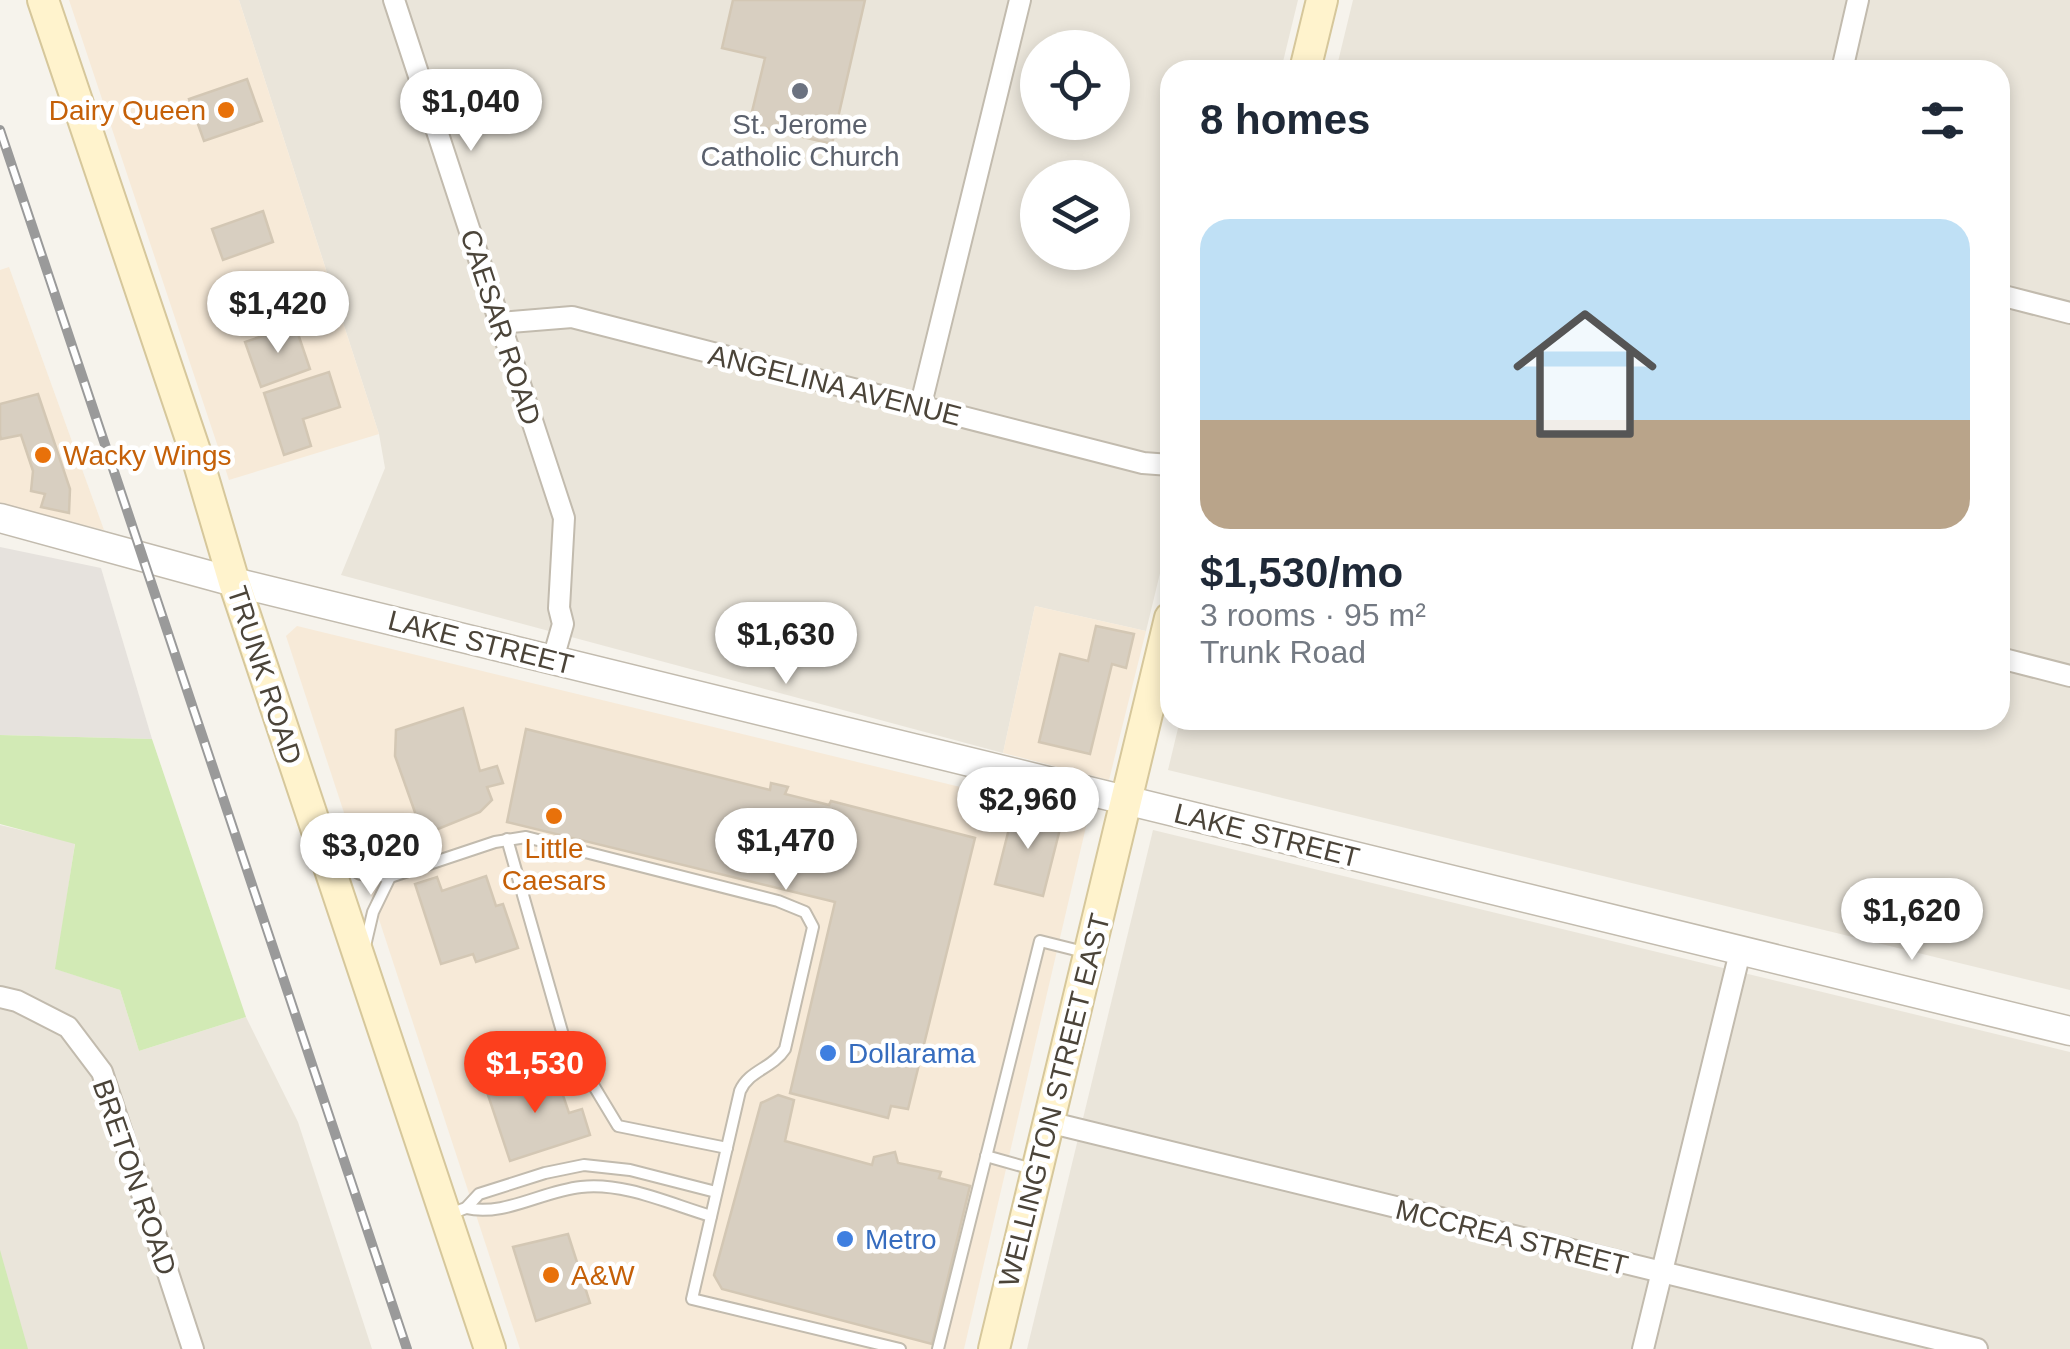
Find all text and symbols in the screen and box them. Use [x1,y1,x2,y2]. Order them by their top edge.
map controls [1020,30,1130,270]
button: locate [1020,30,1130,140]
pin: $1,040 [390,69,552,154]
marker: St. Jerome Catholic Church [789,80,811,102]
text: $1,040 [422,83,520,119]
icon: filters [1915,93,1970,148]
place label: Dairy Queen [49,95,206,126]
text: 8 homes [1200,96,1370,143]
marker: Dairy Queen [215,99,237,121]
place label: St. Jerome Catholic Church [700,109,900,172]
button: layers [1020,160,1130,270]
street label: CAESAR ROAD [454,225,547,429]
pin: $1,420 [197,271,359,356]
icon: home [1495,284,1675,464]
text: $1,420 [229,285,327,321]
street label: ANGELINA AVENUE [705,339,964,432]
place label: Wacky Wings [63,440,232,471]
marker: Wacky Wings [32,444,54,466]
text: $1,530/mo [1200,549,1403,596]
street label: TRUNK ROAD [221,582,308,768]
text: 3 rooms · 95 m² [1200,597,1426,633]
pin: $1,630 [705,602,867,687]
street label: LAKE STREET [385,604,577,680]
text: $1,630 [737,616,835,652]
text: Trunk Road [1200,634,1366,670]
pin: $2,960 [947,767,1109,852]
text: $2,960 [979,781,1077,817]
street label: LAKE STREET [1171,797,1363,873]
marker: Little Caesars [543,805,565,827]
pin: $1,470 [705,808,867,893]
pin: $3,020 [290,813,452,898]
text: $1,470 [737,822,835,858]
text: $3,020 [322,827,420,863]
place label: Little Caesars [502,833,606,896]
pin: $1,620 [1831,878,1993,963]
text: $1,620 [1863,892,1961,928]
street label: WELLINGTON STREET EAST [993,910,1116,1290]
pin: $1,530 [454,1031,616,1116]
place label: Dollarama [848,1038,976,1069]
marker: Dollarama [817,1042,839,1064]
text: $1,530 [486,1045,584,1081]
street label: BRETON ROAD [87,1075,183,1279]
street label: MCCREA STREET [1393,1194,1631,1281]
place label: Metro [865,1224,937,1255]
marker: Metro [834,1228,856,1250]
place label: A&W [571,1260,635,1291]
marker: A&W [540,1264,562,1286]

